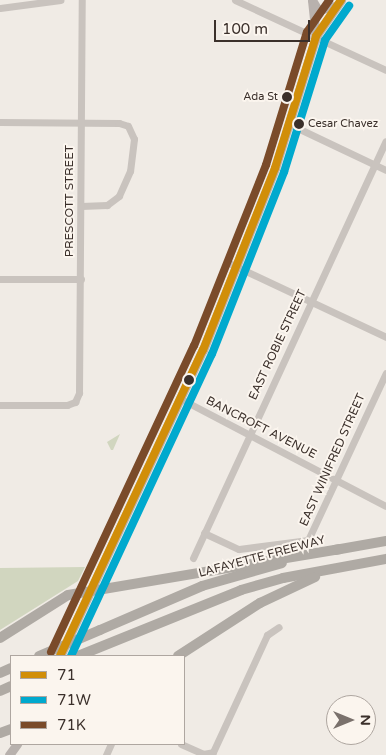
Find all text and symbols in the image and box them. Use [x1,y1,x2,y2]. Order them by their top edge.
scale bar [216,10,312,42]
text: 100 m [222,20,268,38]
place label: Ada St [243,90,278,104]
marker: Ada St [282,92,292,102]
place label: Cesar Chavez [308,117,378,131]
marker: Cesar Chavez [294,119,304,129]
street label: PRESCOTT STREET [63,145,77,257]
street label: EAST ROBIE STREET [246,287,310,403]
unlabelled marker [184,375,194,385]
street label: EAST WINIFRED STREET [297,391,369,529]
street label: BANCROFT AVENUE [203,394,319,462]
street label: LAFAYETTE FREEWAY [197,533,327,581]
legend [10,655,185,745]
text: 71 [57,666,76,684]
text: 71W [57,691,91,709]
north arrow [326,695,376,745]
text: N [357,714,374,726]
text: 71K [57,716,86,734]

